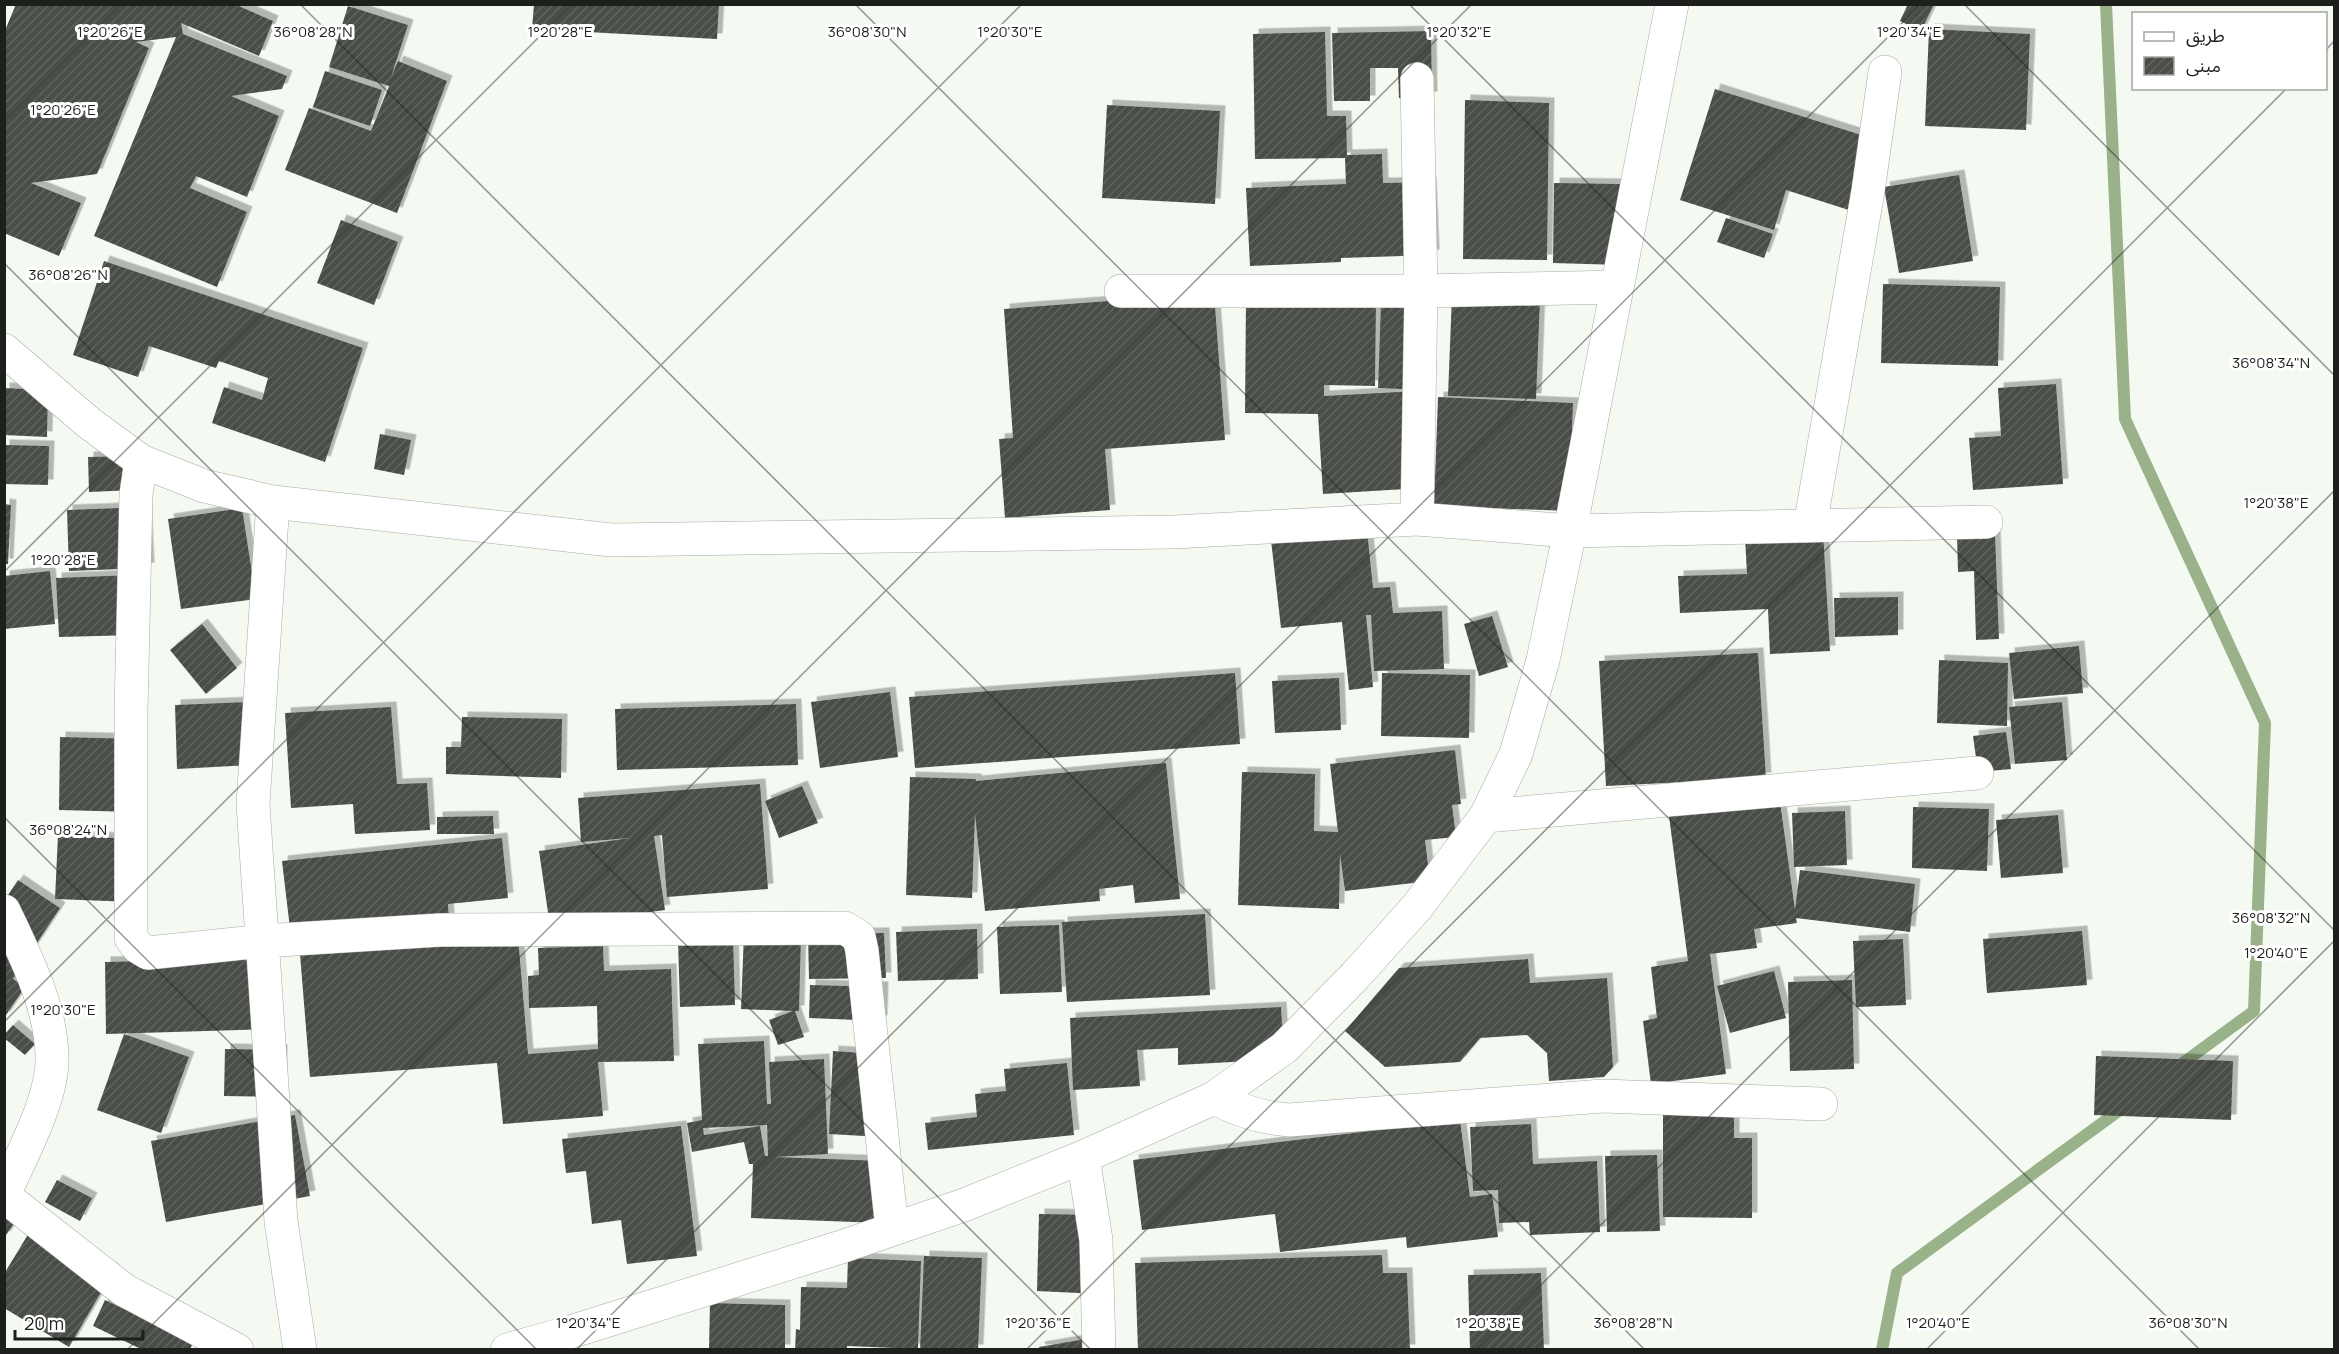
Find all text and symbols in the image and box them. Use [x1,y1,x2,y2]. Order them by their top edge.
legend [2132,12,2327,90]
text: 1°20'26"E [77,21,143,42]
text: 36°08'28"N [274,21,352,42]
text: 1°20'28"E [527,21,593,42]
text: 36°08'30"N [827,21,907,42]
text: 1°20'30"E [977,21,1043,42]
text: 1°20'32"E [1427,21,1491,42]
text: 1°20'34"E [1877,21,1941,42]
text: طريق [2186,23,2225,47]
text: مبنى [2186,53,2221,77]
text: 1°20'26"E [30,99,96,120]
text: 36°08'26"N [28,264,108,285]
text: 36°08'34"N [2232,352,2310,373]
text: 1°20'38"E [2244,492,2308,513]
text: 1°20'28"E [30,549,96,570]
text: 36°08'24"N [29,819,107,840]
text: 36°08'32"N [2232,907,2310,928]
text: 1°20'40"E [2244,942,2308,963]
text: 1°20'30"E [30,999,96,1020]
scale bar [15,1303,142,1341]
text: 20 m [24,1311,64,1335]
text: 1°20'34"E [556,1312,620,1333]
text: 1°20'36"E [1005,1312,1071,1333]
text: 1°20'38"E [1456,1312,1520,1333]
text: 36°08'28"N [1594,1312,1672,1333]
text: 1°20'40"E [1906,1312,1970,1333]
text: 36°08'30"N [2148,1312,2228,1333]

